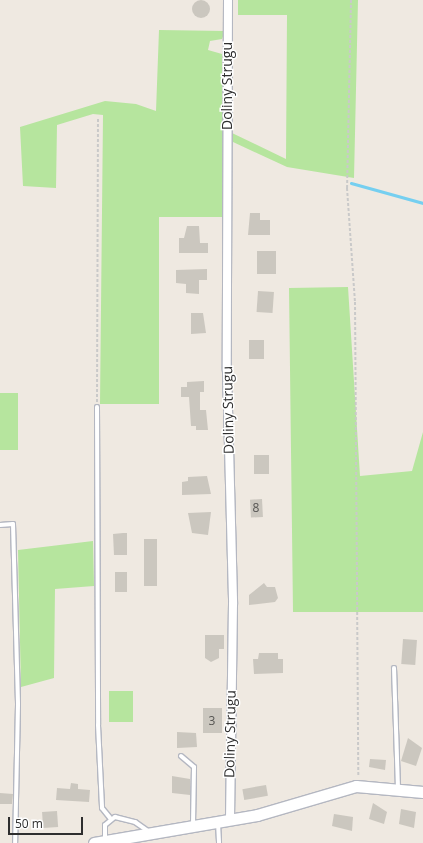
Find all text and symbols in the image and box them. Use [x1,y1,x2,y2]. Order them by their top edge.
street label: Doliny Strugu [219,42,235,130]
street label: Doliny Strugu [219,366,237,454]
house number: 8 [253,501,259,515]
street label: Doliny Strugu [221,690,239,778]
house number: 3 [209,714,215,728]
scale bar [10,809,85,835]
text: 50 m [15,815,43,832]

